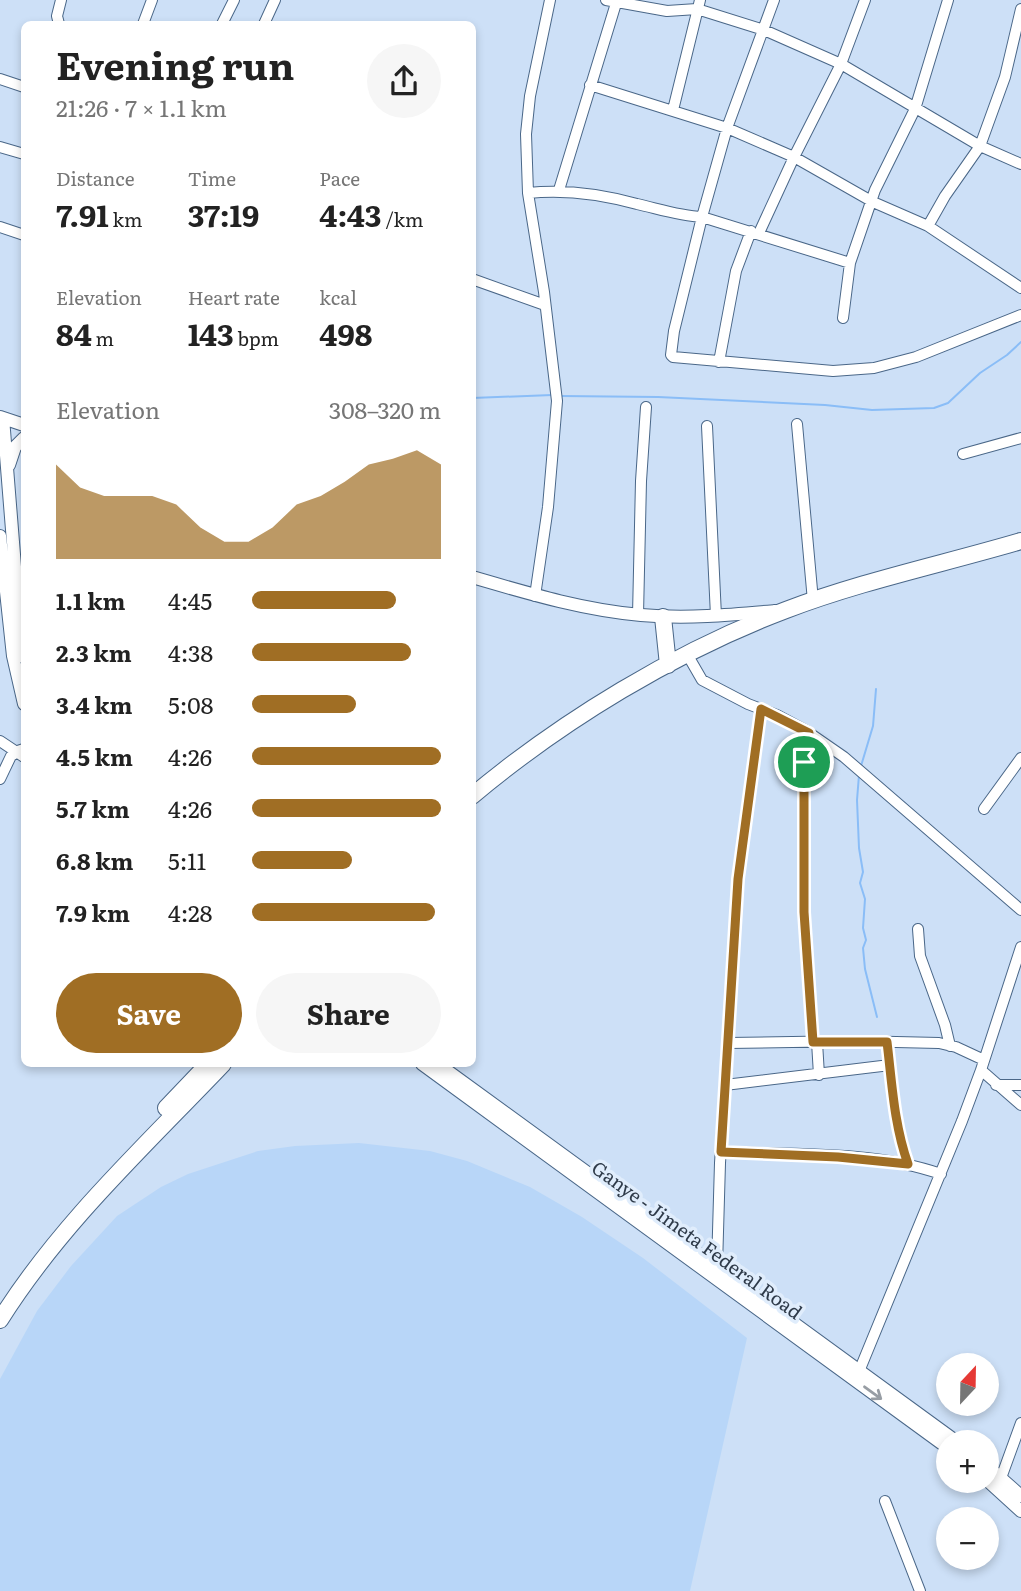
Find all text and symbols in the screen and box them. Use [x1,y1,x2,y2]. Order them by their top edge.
text: Evening run [56,35,294,92]
button: share [367,44,441,118]
text: 21:26 · 7 × 1.1 km [56,90,227,124]
text: Distance [56,164,135,192]
text: Time [188,164,236,192]
text: Pace [319,164,360,192]
text: 7.91 [56,192,109,236]
text: 37:19 [188,192,259,236]
text: 4:43 [319,192,382,236]
text: km [109,205,143,233]
text: /km [382,205,423,233]
text: Elevation [56,283,142,311]
text: Heart rate [188,283,280,311]
text: kcal [319,283,357,311]
text: 84 [56,311,92,355]
text: 143 [188,311,234,355]
text: 498 [319,311,372,355]
text: m [92,324,114,352]
text: bpm [234,324,279,352]
text: Elevation [56,392,160,426]
text: 308–320 m [329,392,441,426]
text: 1.1 km [56,583,126,617]
text: 4:45 [168,583,212,617]
text: 2.3 km [56,635,132,669]
text: 4:38 [168,635,213,669]
text: 3.4 km [56,687,133,721]
text: 5:08 [168,687,213,721]
pin [774,732,834,792]
text: 4.5 km [56,739,133,773]
text: 4:26 [168,739,212,773]
icon: arrive [785,743,823,781]
text: 5.7 km [56,791,130,825]
text: 4:26 [168,791,212,825]
text: 6.8 km [56,843,133,877]
text: 5:11 [168,843,206,877]
text: 7.9 km [56,895,130,929]
text: 4:28 [168,895,212,929]
button: Save [56,973,242,1053]
button: Share [256,973,441,1053]
street label: Ganye - Jimeta Federal Road [587,1153,809,1325]
north arrow [936,1353,999,1416]
map controls [936,1353,999,1570]
one-way arrow [863,1386,882,1401]
button: + [936,1430,999,1493]
button: − [936,1507,999,1570]

